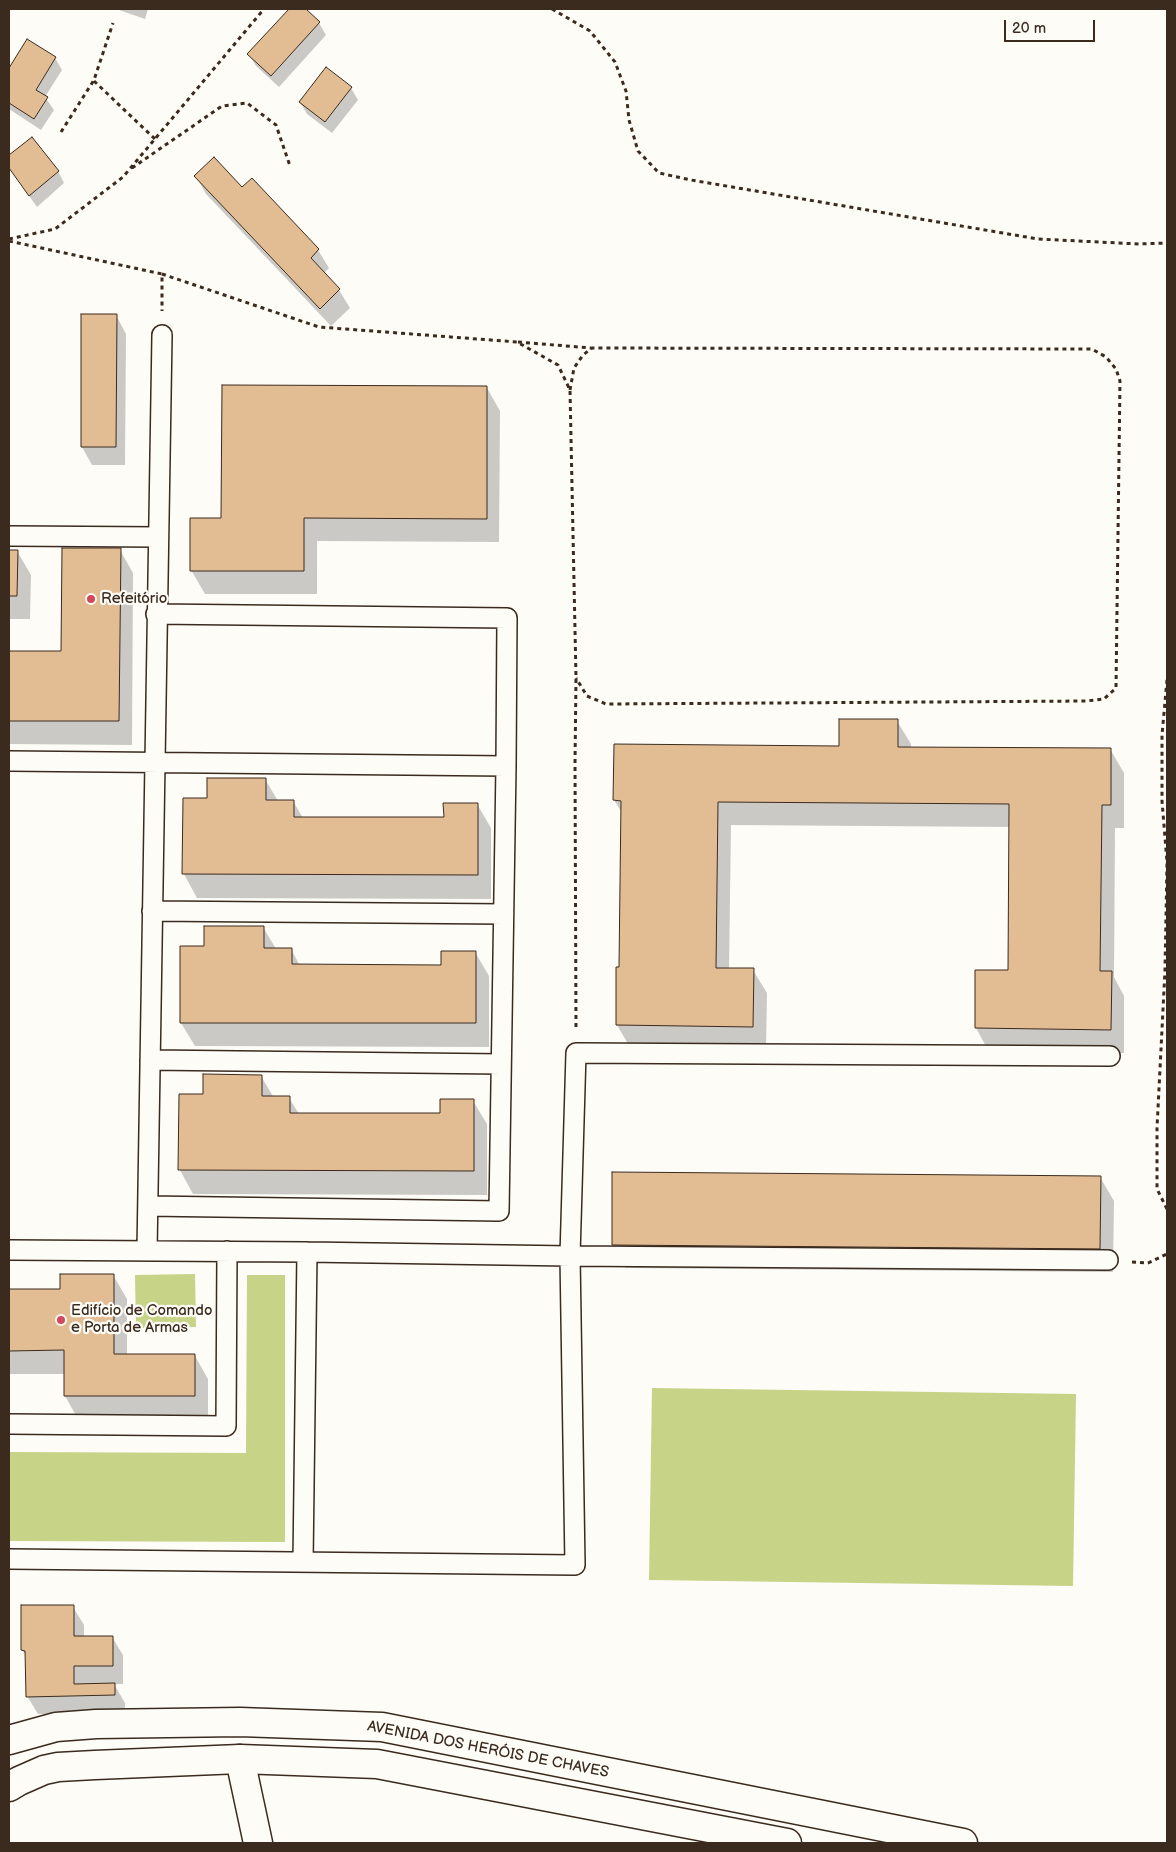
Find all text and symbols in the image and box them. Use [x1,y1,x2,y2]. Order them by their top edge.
scale bar [1006,10,1097,42]
text: 20 m [1012,19,1046,38]
place label: Refeitório [101,590,167,608]
marker: Refeitório [85,593,97,605]
place label: Edifício de Comando e Porta de Armas [71,1302,212,1337]
marker: Edifício de Comando e Porta de Armas [55,1314,67,1326]
street label: AVENIDA DOS HERÓIS DE CHAVES [366,1718,610,1782]

